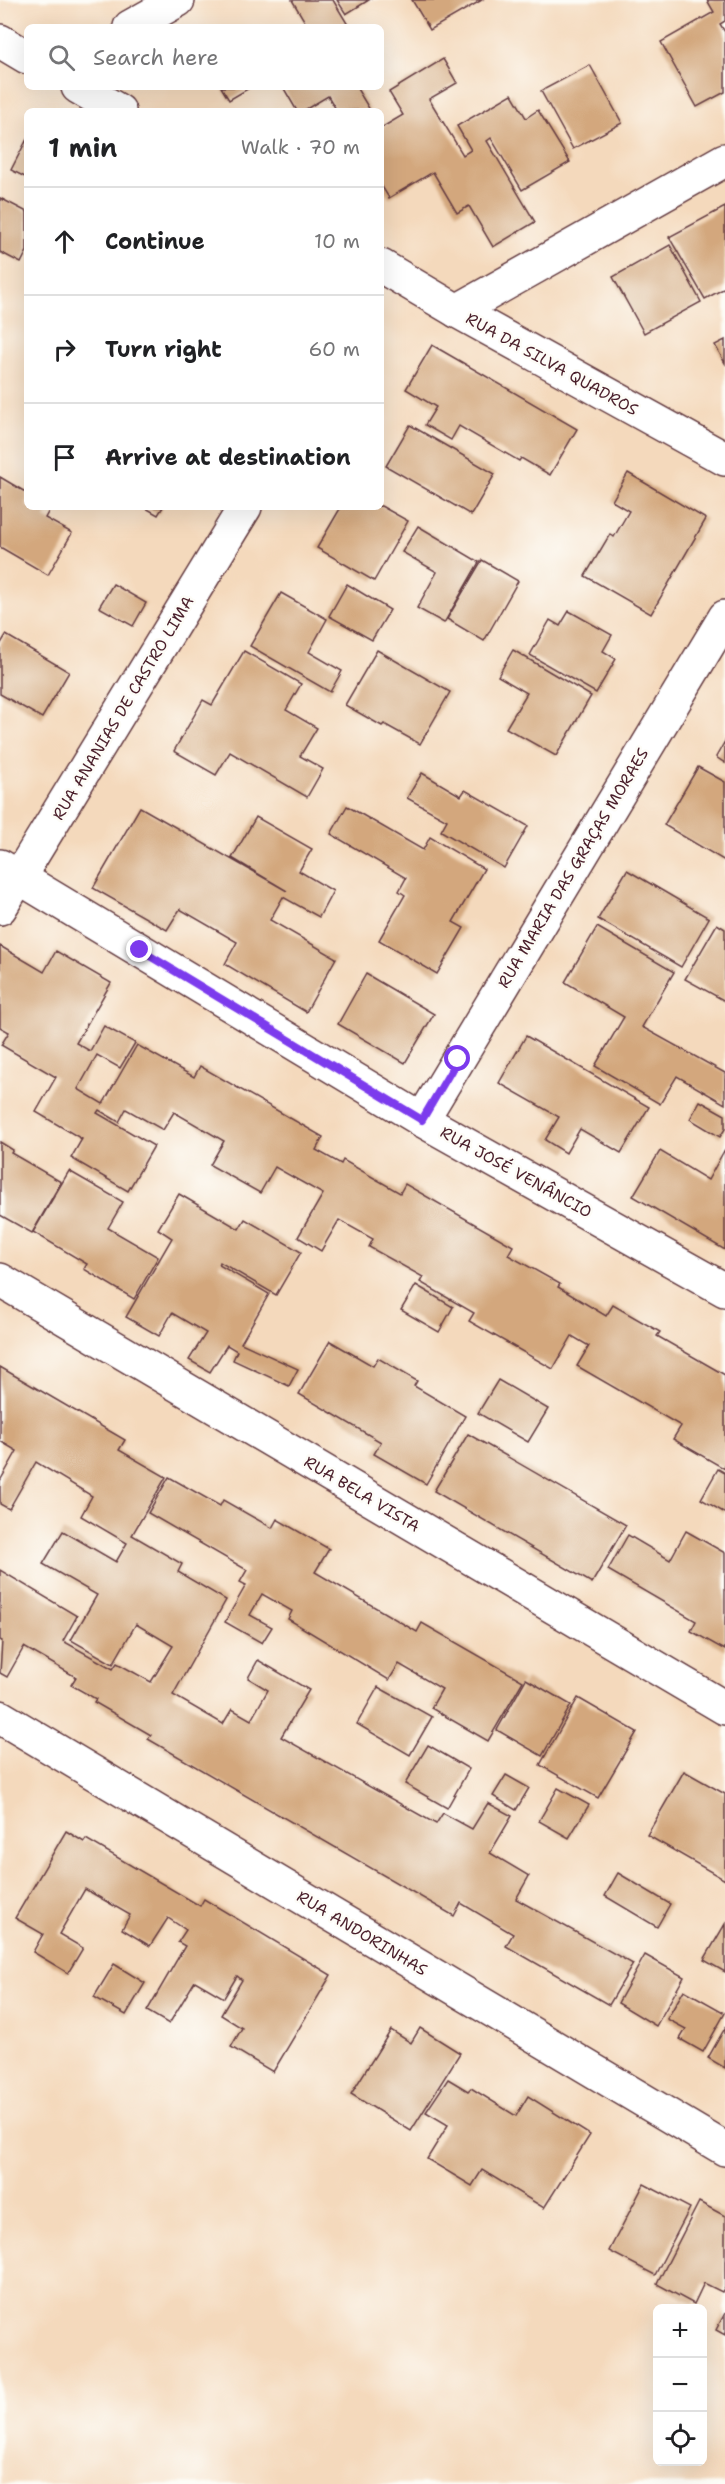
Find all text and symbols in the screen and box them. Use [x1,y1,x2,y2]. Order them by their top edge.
search box [24,24,384,90]
icon: search [45,41,78,74]
text: Search here [93,43,219,72]
text: 1 min [48,130,117,165]
text: Walk · 70 m [241,134,360,160]
icon: ahead [48,225,81,258]
text: Continue [105,227,205,256]
text: 10 m [314,228,360,254]
street label: RUA DA SILVA QUADROS [462,308,642,420]
icon: right [48,333,81,366]
text: Turn right [105,335,222,364]
text: 60 m [308,336,360,362]
icon: arrive [48,441,81,474]
text: Arrive at destination [105,443,351,472]
street label: RUA ANANIAS DE CASTRO LIMA [48,592,198,824]
street label: RUA MARIA DAS GRAÇAS MORAES [493,744,653,992]
route end [126,936,152,962]
route start [444,1045,470,1071]
street label: RUA JOSÉ VENÂNCIO [437,1122,595,1222]
street label: RUA BELA VISTA [300,1451,424,1537]
street label: RUA ANDORINHAS [293,1886,431,1980]
map controls [653,2304,707,2466]
button: + [653,2304,707,2358]
button: − [653,2358,707,2412]
button: locate [653,2412,707,2466]

